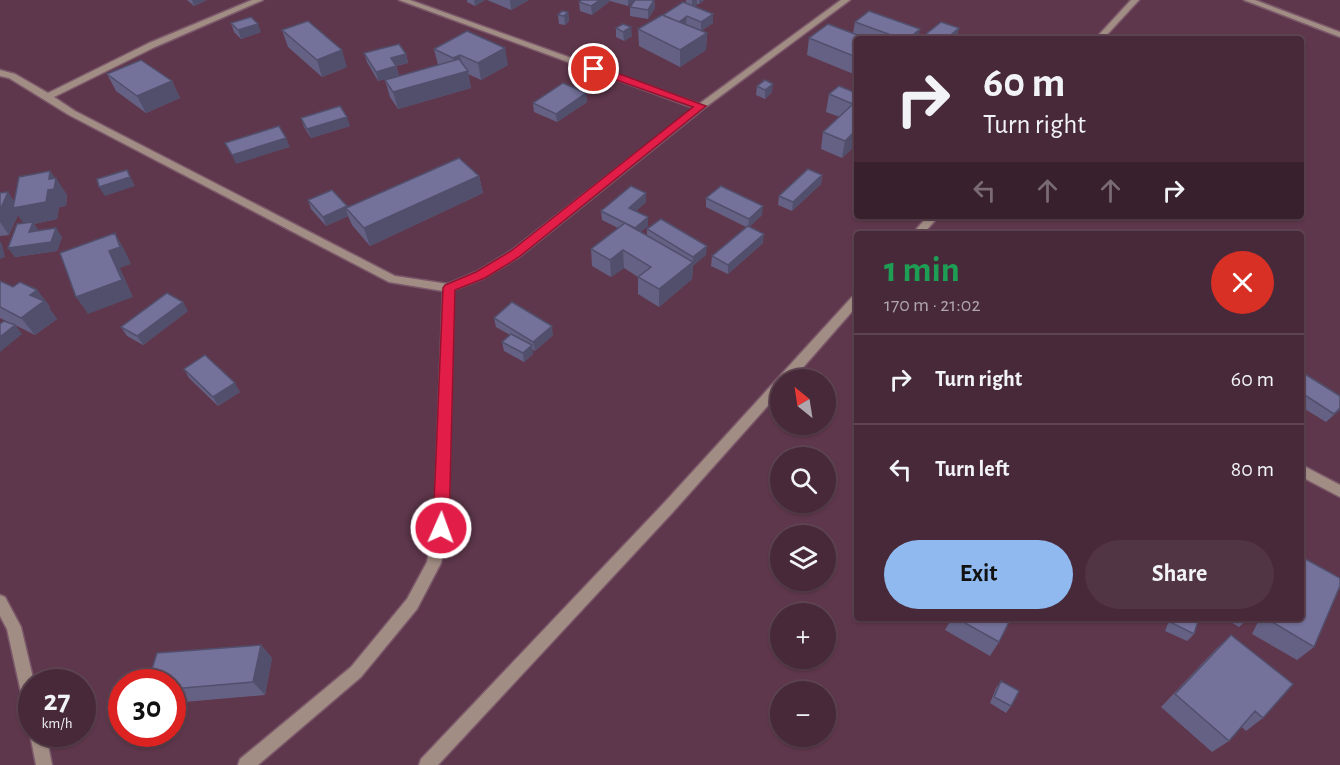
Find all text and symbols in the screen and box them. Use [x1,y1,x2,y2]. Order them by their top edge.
pin [568,43,619,94]
icon: arrive [577,52,610,85]
icon: right [884,60,962,138]
text: 60 m [983,62,1065,104]
text: Turn right [983,111,1086,138]
icon: left [968,174,1001,207]
icon: ahead [1031,174,1064,207]
icon: ahead [1094,174,1127,207]
icon: right [1157,174,1190,207]
button: close [1211,251,1274,314]
text: 1 min [884,252,960,288]
text: 170 m · 21:02 [884,295,980,315]
icon: right [884,363,917,396]
text: Turn right [935,368,1022,390]
text: 60 m [1231,368,1274,390]
north arrow [770,369,836,435]
map controls [770,369,836,747]
button: search [770,447,836,513]
icon: left [884,453,917,486]
text: Turn left [935,458,1009,480]
text: 80 m [1231,458,1274,480]
position arrow [409,496,473,560]
button: layers [770,525,836,591]
button: Exit [884,540,1073,609]
button: Share [1085,540,1274,609]
button: + [770,603,836,669]
speed limit sign: 30 [108,669,186,747]
button: − [770,681,836,747]
text: 27 [43,686,71,716]
text: km/h [42,716,72,731]

